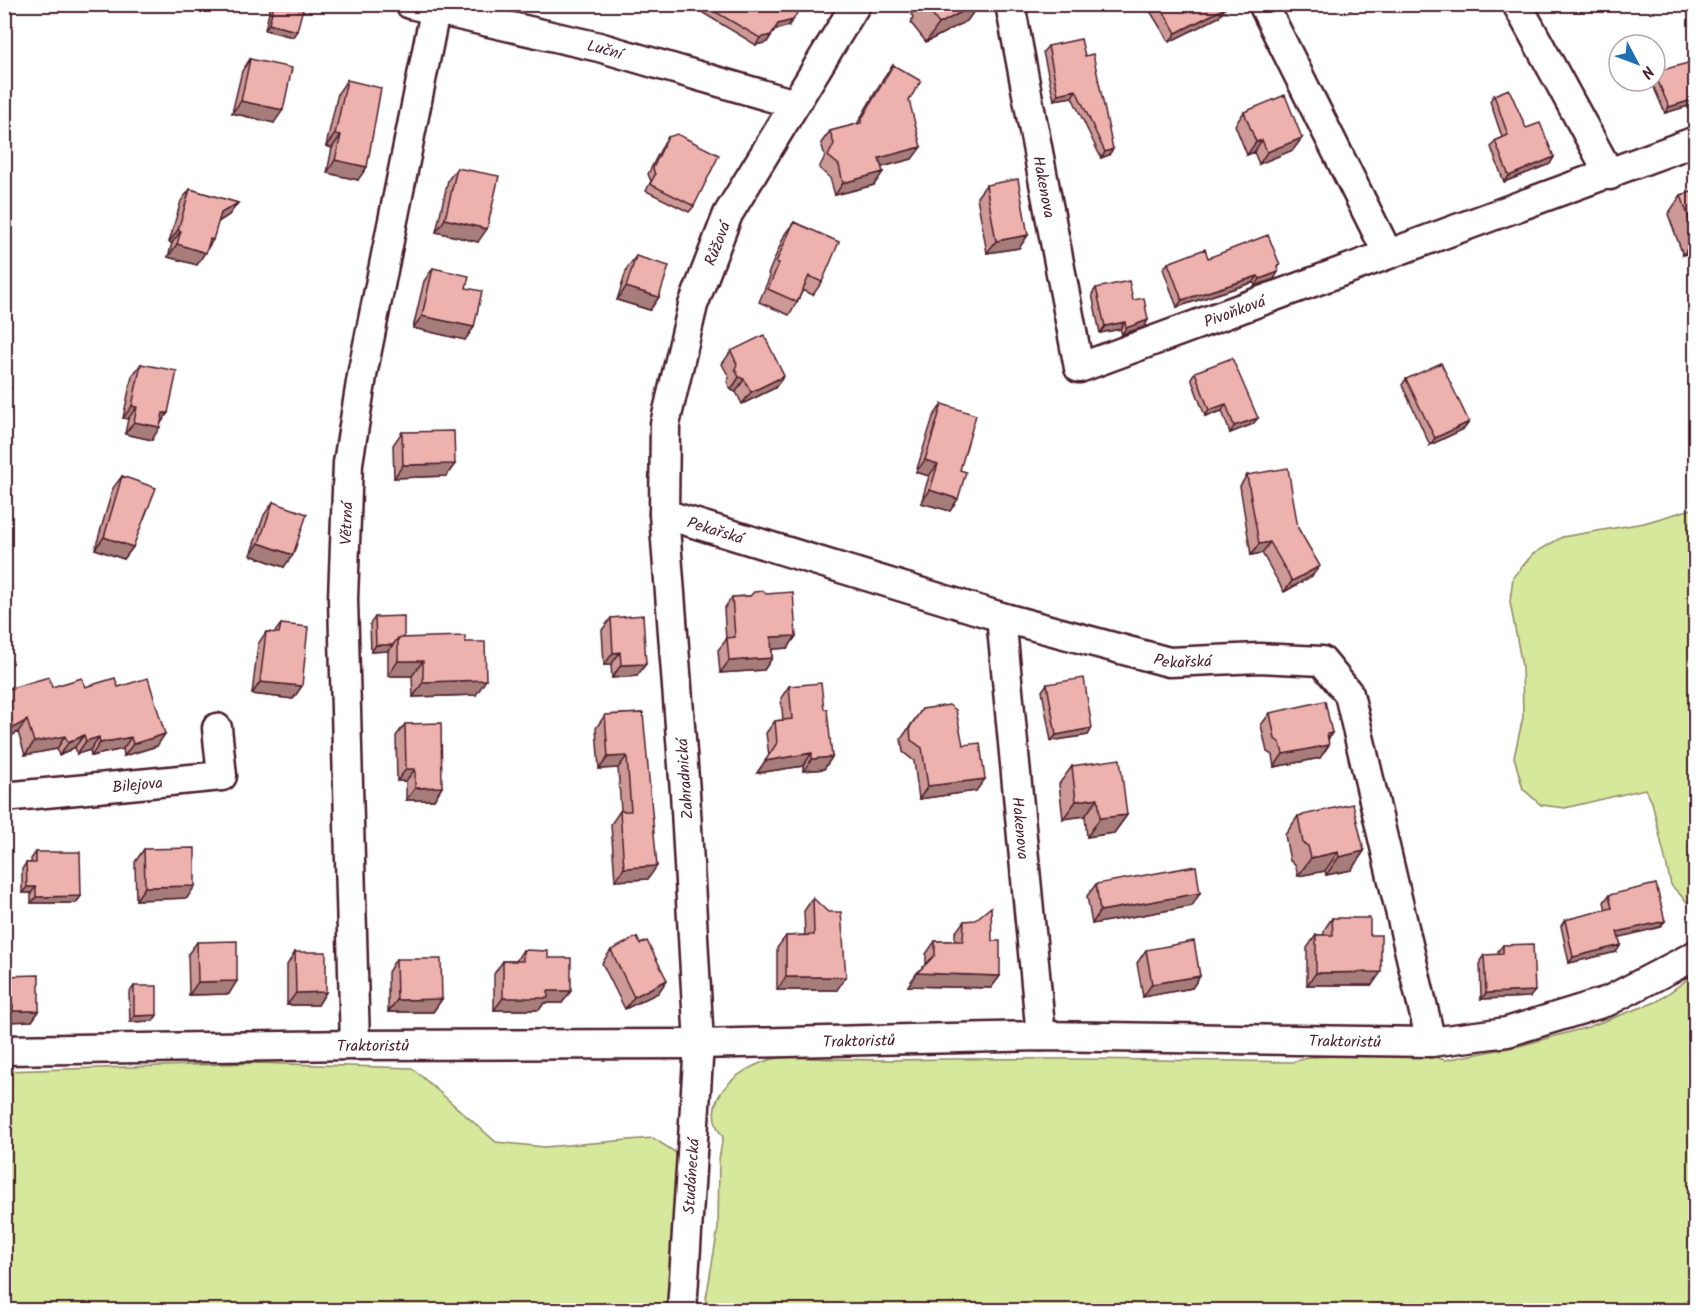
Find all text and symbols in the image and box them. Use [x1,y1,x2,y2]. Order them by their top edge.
north arrow [1607,33,1667,93]
street label: Luční [584,34,627,68]
text: N [1634,60,1660,84]
street label: Hakenova [1025,154,1061,220]
street label: Růžová [698,217,738,270]
street label: Pivoňková [1200,289,1271,335]
street label: Větrná [334,500,361,545]
street label: Pekařská [684,511,748,552]
street label: Pekařská [1151,647,1214,676]
street label: Zahradnická [670,736,701,820]
street label: Bilejova [111,771,164,801]
street label: Hakenova [1004,796,1035,861]
street label: Traktoristů [823,1028,896,1055]
street label: Traktoristů [1309,1029,1381,1055]
street label: Traktoristů [337,1034,409,1059]
street label: Studánecká [677,1136,707,1215]

